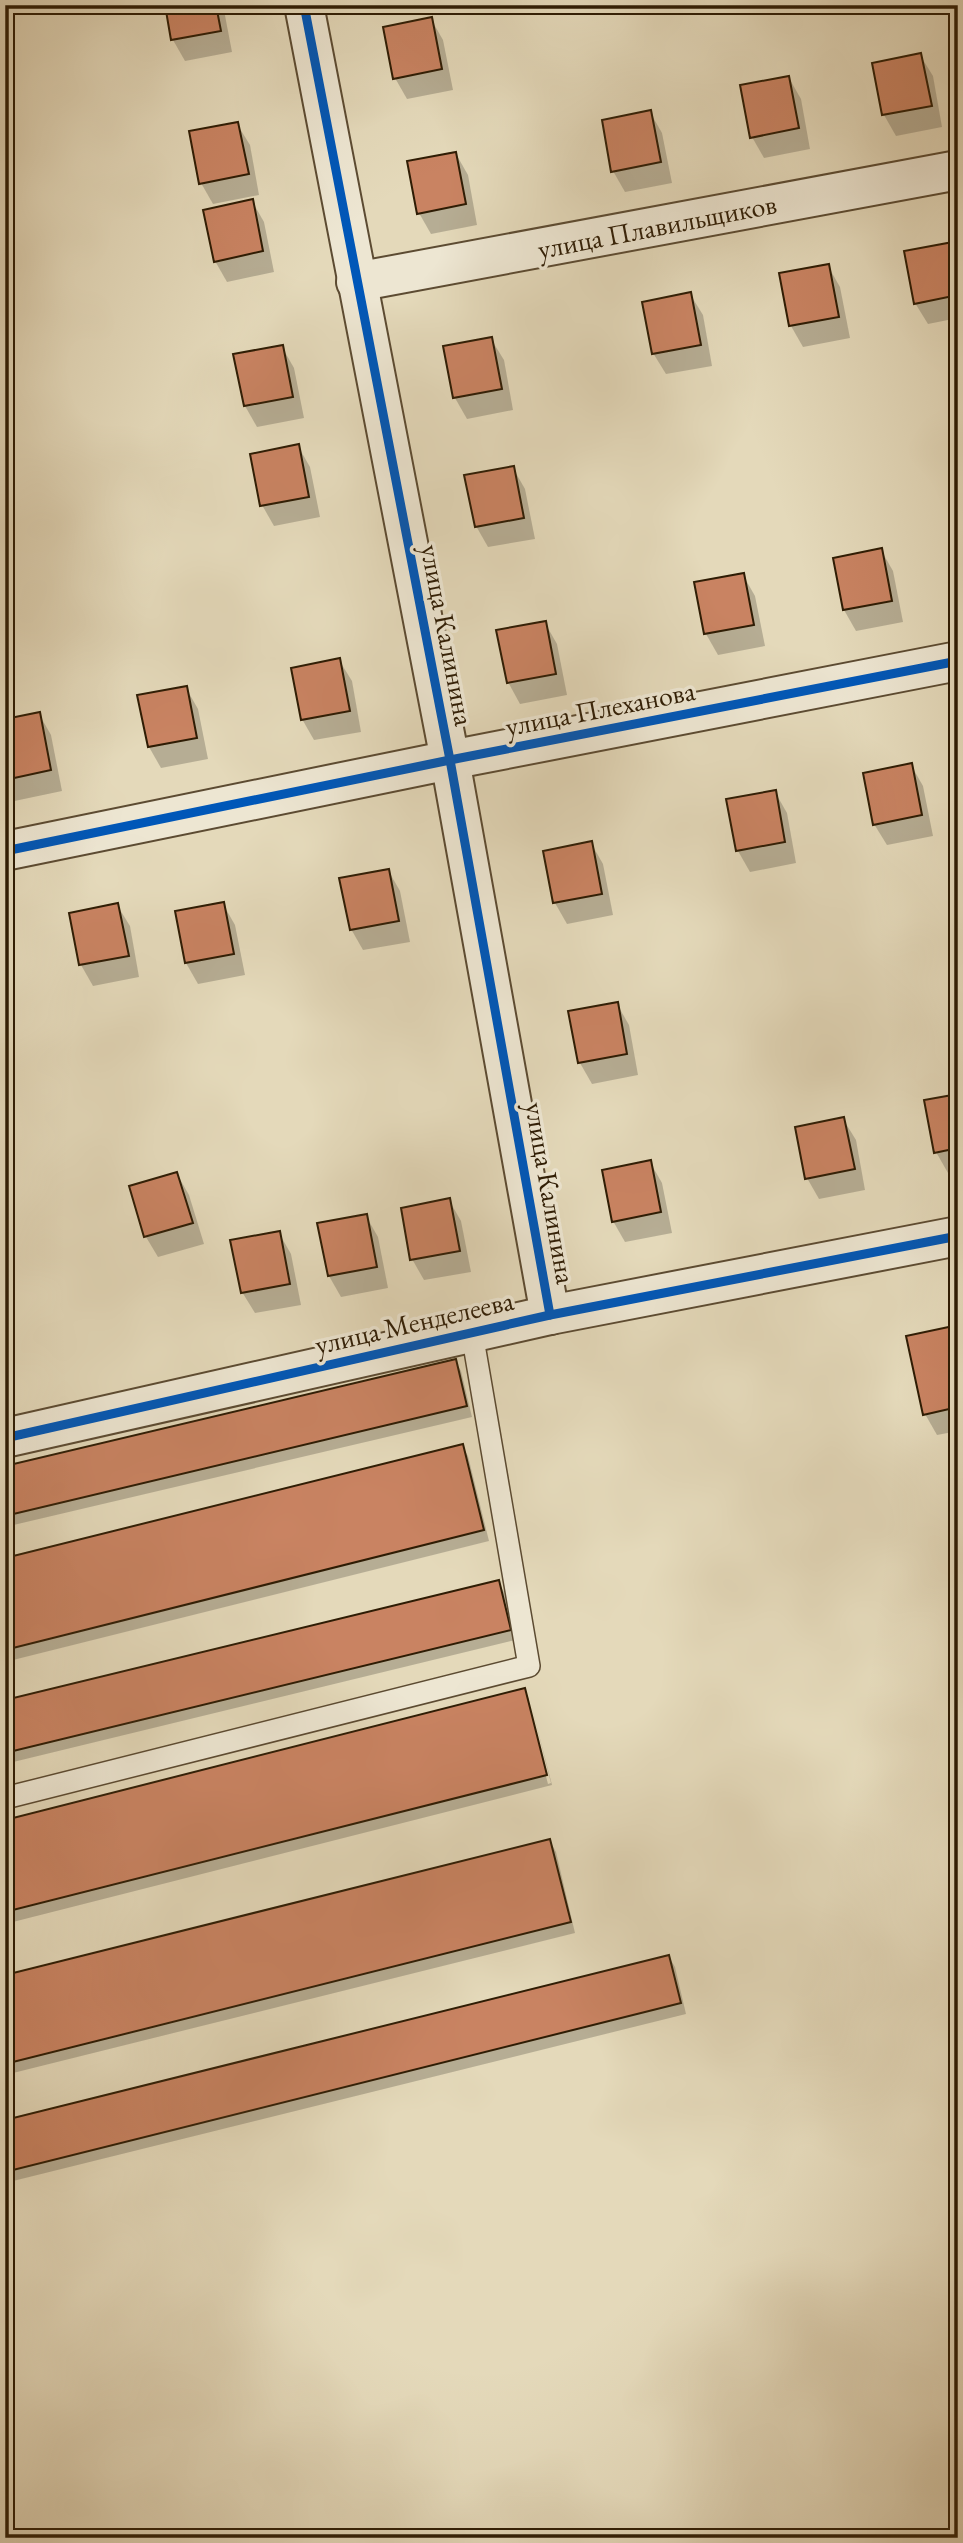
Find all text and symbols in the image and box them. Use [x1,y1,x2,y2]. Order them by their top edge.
street label: улица Плавильщиков [535,185,780,267]
street label: улица Калинина [413,541,483,730]
street label: улица Плеханова [502,672,699,744]
street label: улица Калинина [517,1099,585,1288]
street label: улица Менделеева [311,1281,518,1362]

